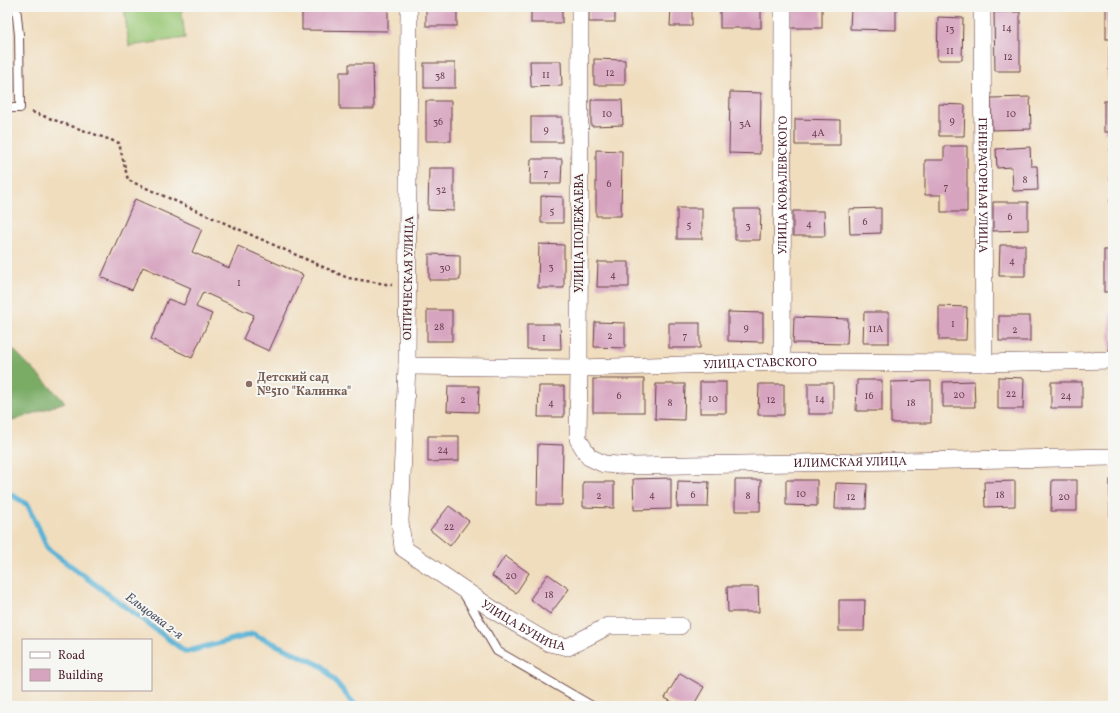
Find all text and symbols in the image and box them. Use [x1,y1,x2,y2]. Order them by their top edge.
house number: 14 [1002,21,1012,35]
house number: 13 [945,22,955,36]
house number: 11 [946,44,954,58]
house number: 12 [1003,50,1013,64]
house number: 12 [605,66,615,80]
house number: 11 [542,68,550,82]
house number: 38 [435,69,445,83]
house number: 10 [602,107,612,121]
house number: 10 [1006,107,1016,121]
house number: 9 [949,114,955,128]
house number: 36 [433,115,443,129]
street label: УЛИЦА КОВАЛЕВСКОГО [775,115,792,254]
house number: 3А [739,117,751,131]
street label: ГЕНЕРАТОРНАЯ УЛИЦА [974,117,990,253]
house number: 9 [543,123,549,137]
house number: 4А [811,126,825,140]
house number: 7 [544,166,549,180]
street label: УЛИЦА ПОЛЕЖАЕВА [572,173,588,293]
house number: 8 [1022,173,1028,187]
house number: 6 [606,177,612,191]
house number: 7 [944,180,949,194]
house number: 32 [436,183,446,197]
house number: 5 [550,204,555,218]
house number: 6 [1007,210,1013,224]
street label: ОПТИЧЕСКАЯ УЛИЦА [400,215,418,340]
house number: 6 [862,215,868,229]
house number: 4 [806,217,812,231]
house number: 5 [687,218,692,232]
house number: 3 [745,219,751,233]
house number: 4 [1009,254,1015,268]
house number: 3 [548,260,554,274]
house number: 30 [440,261,450,275]
house number: 4 [610,268,616,282]
house number: 1 [237,276,241,290]
house number: 1 [951,317,955,331]
house number: 28 [434,320,444,334]
house number: 9 [743,321,749,335]
house number: 11А [869,322,883,336]
house number: 2 [1012,323,1018,337]
house number: 2 [607,329,613,343]
house number: 7 [683,329,688,343]
house number: 1 [542,331,546,345]
street label: УЛИЦА СТАВСКОГО [703,355,817,373]
place label: Детский сад №510 "Калинка" [257,370,351,400]
marker: Детский сад №510 "Калинка" [244,379,254,389]
house number: 22 [1006,387,1016,401]
house number: 20 [953,388,965,402]
house number: 6 [616,389,622,403]
house number: 16 [865,389,873,403]
house number: 24 [1060,389,1072,403]
house number: 10 [708,392,718,406]
house number: 14 [815,392,825,406]
house number: 2 [460,393,466,407]
house number: 12 [766,393,776,407]
house number: 4 [548,396,554,410]
house number: 8 [667,396,673,410]
house number: 18 [907,396,915,410]
house number: 24 [437,443,449,457]
street label: ИЛИМСКАЯ УЛИЦА [793,454,908,472]
house number: 10 [796,487,806,501]
house number: 4 [649,488,655,502]
house number: 6 [690,488,696,502]
house number: 18 [996,488,1004,502]
house number: 2 [596,489,602,503]
house number: 8 [745,489,751,503]
house number: 12 [846,490,856,504]
house number: 20 [1058,490,1070,504]
house number: 22 [444,520,454,534]
house number: 20 [505,569,517,583]
house number: 18 [545,588,553,602]
water label: Ельцовка 2-я [121,589,187,644]
street label: УЛИЦА БУНИНА [477,597,567,655]
legend [22,639,152,691]
text: Road [58,648,85,664]
text: Building [58,668,103,684]

